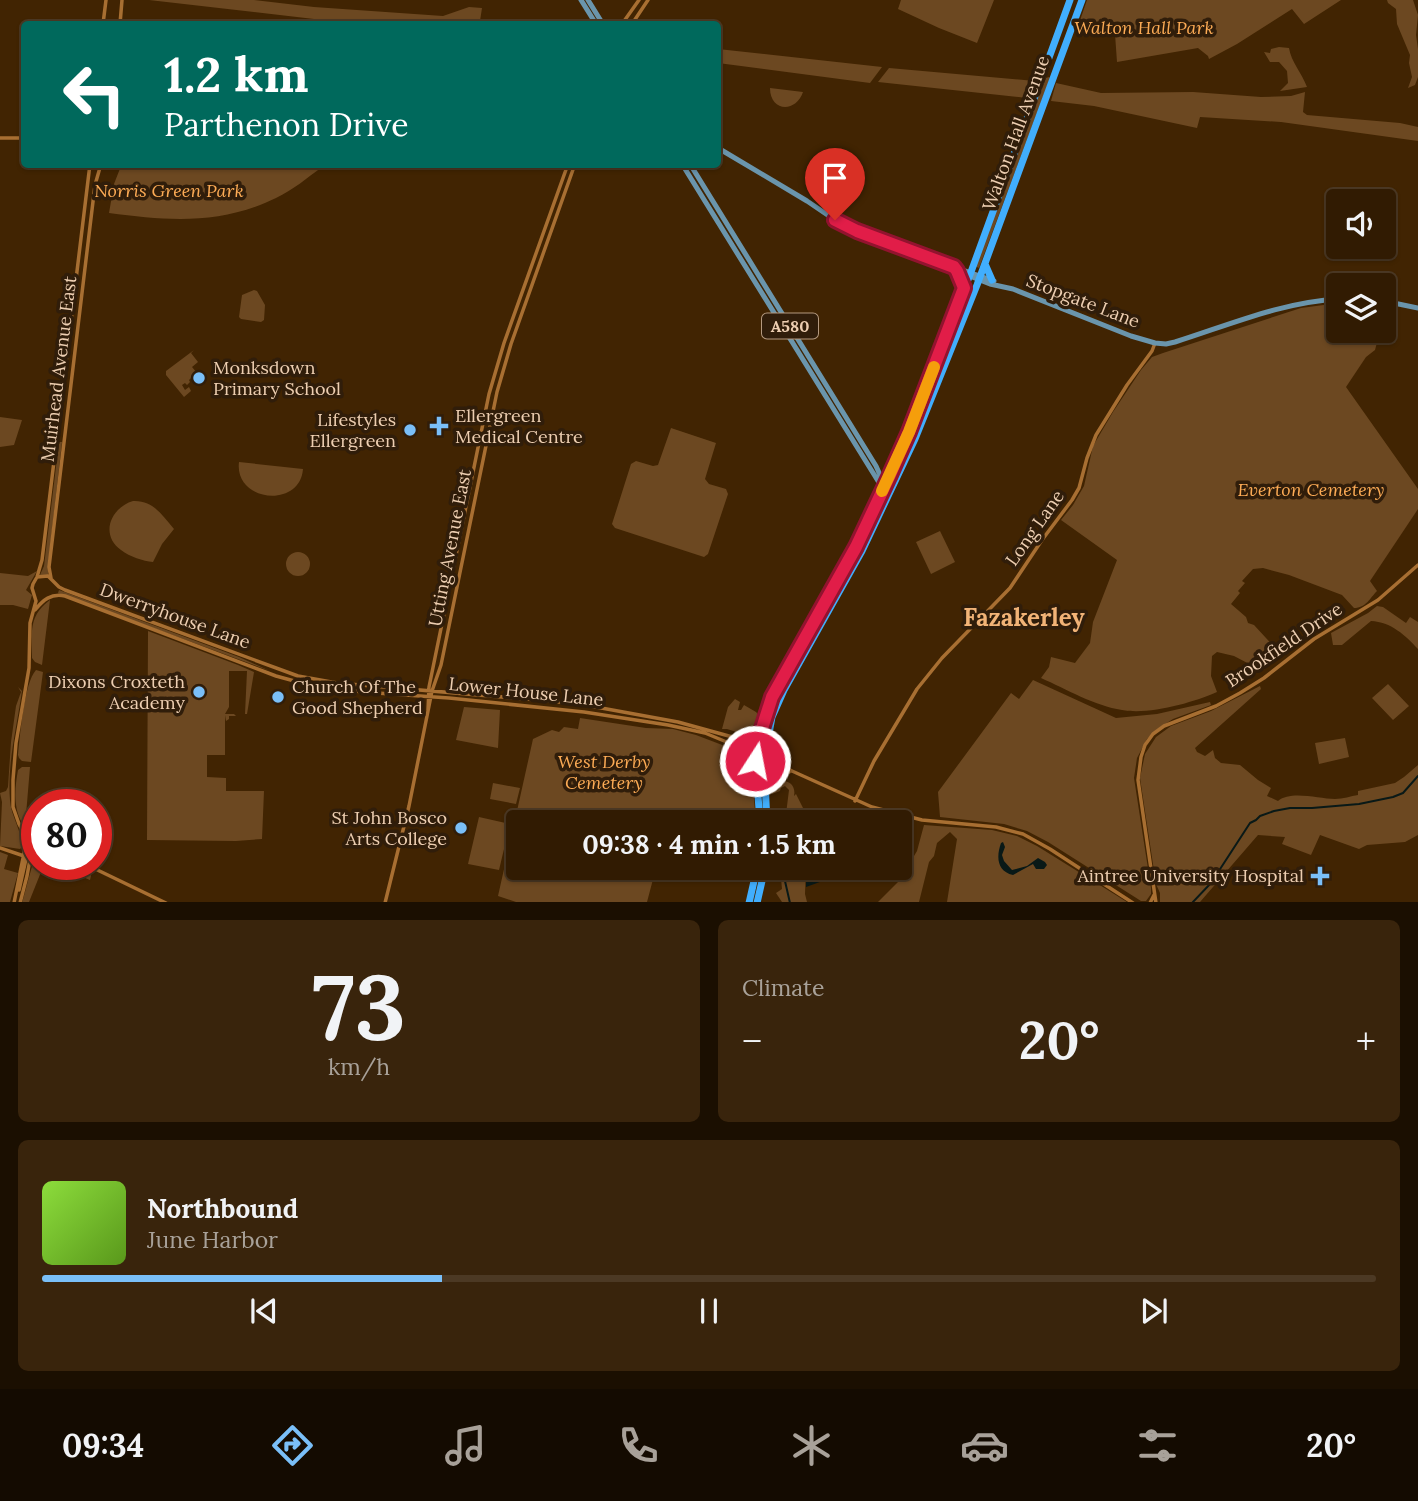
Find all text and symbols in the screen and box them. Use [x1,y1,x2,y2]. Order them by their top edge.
park label: Walton Hall Park [1074,16,1214,39]
text: 1.2 km [164,43,309,105]
icon: left [49,49,140,140]
street label: Walton Hall Avenue [977,52,1054,214]
text: Parthenon Drive [164,104,409,145]
pin [805,148,865,220]
icon: arrive [816,159,854,197]
park label: Norris Green Park [94,179,244,202]
map controls [1326,189,1396,343]
button: sound [1326,189,1396,259]
street label: Stopgate Lane [1023,268,1143,333]
button: layers [1326,273,1396,343]
street label: Muirhead Avenue East [36,275,81,463]
road number: A580 [762,314,818,338]
place label: Monksdown Primary School [213,356,341,400]
marker: Monksdown Primary School [191,370,207,386]
place label: Ellergreen Medical Centre [455,404,583,448]
place label: Lifestyles Ellergreen [310,408,396,452]
marker: Ellergreen Medical Centre [429,416,449,436]
marker: Lifestyles Ellergreen [402,422,418,438]
street label: Utting Avenue East [423,467,476,629]
park label: Everton Cemetery [1237,478,1385,501]
street label: Long Lane [1000,485,1069,570]
street label: Dwerryhouse Lane [97,578,254,653]
street label: Brookfield Drive [1221,597,1347,692]
district label: Fazakerley [963,602,1086,633]
place label: Dixons Croxteth Academy [48,670,185,714]
street label: Lower House Lane [447,672,605,711]
place label: Church Of The Good Shepherd [292,675,423,719]
marker: Dixons Croxteth Academy [191,684,207,700]
marker: Church Of The Good Shepherd [270,689,286,705]
position arrow [718,724,792,798]
park label: West Derby Cemetery [558,750,650,794]
speed limit sign: 80 [21,789,112,880]
place label: St John Bosco Arts College [331,806,447,850]
marker: St John Bosco Arts College [453,820,469,836]
text: 09:38 · 4 min · 1.5 km [582,828,836,861]
place label: Aintree University Hospital [1076,864,1304,887]
marker: Aintree University Hospital [1310,866,1330,886]
text: 73 [312,948,406,1065]
text: Climate [742,973,824,1002]
text: 20° [1019,1007,1099,1073]
text: − [742,1017,762,1065]
text: + [1356,1017,1376,1065]
text: km/h [328,1052,390,1081]
text: Northbound [147,1192,298,1225]
text: June Harbor [147,1225,278,1254]
icon: previous [245,1292,283,1330]
icon: pause [690,1292,728,1330]
icon: next [1135,1292,1173,1330]
icon: directions [268,1421,317,1470]
icon: music [441,1421,490,1470]
icon: phone [614,1421,663,1470]
icon: climate [787,1421,836,1470]
icon: car [960,1421,1009,1470]
icon: filters [1133,1421,1182,1470]
text: 09:34 [62,1425,144,1466]
text: 20° [1306,1425,1356,1466]

